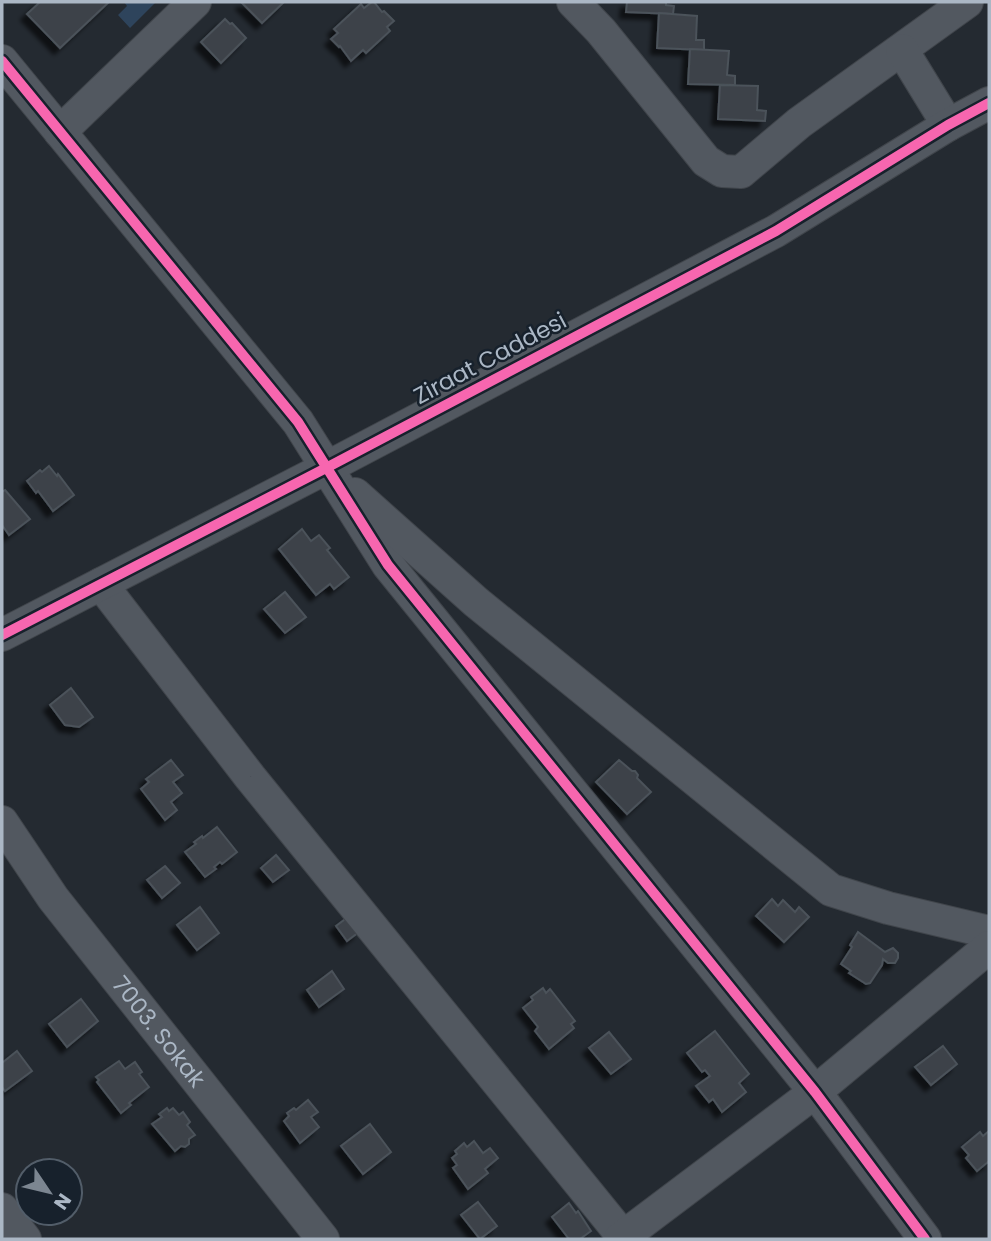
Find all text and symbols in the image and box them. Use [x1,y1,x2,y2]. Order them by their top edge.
street label: Ziraat Caddesi [408,304,572,412]
street label: 7003. Sokak [105,969,213,1094]
north arrow [14,1157,84,1227]
text: N [47,1188,78,1215]

